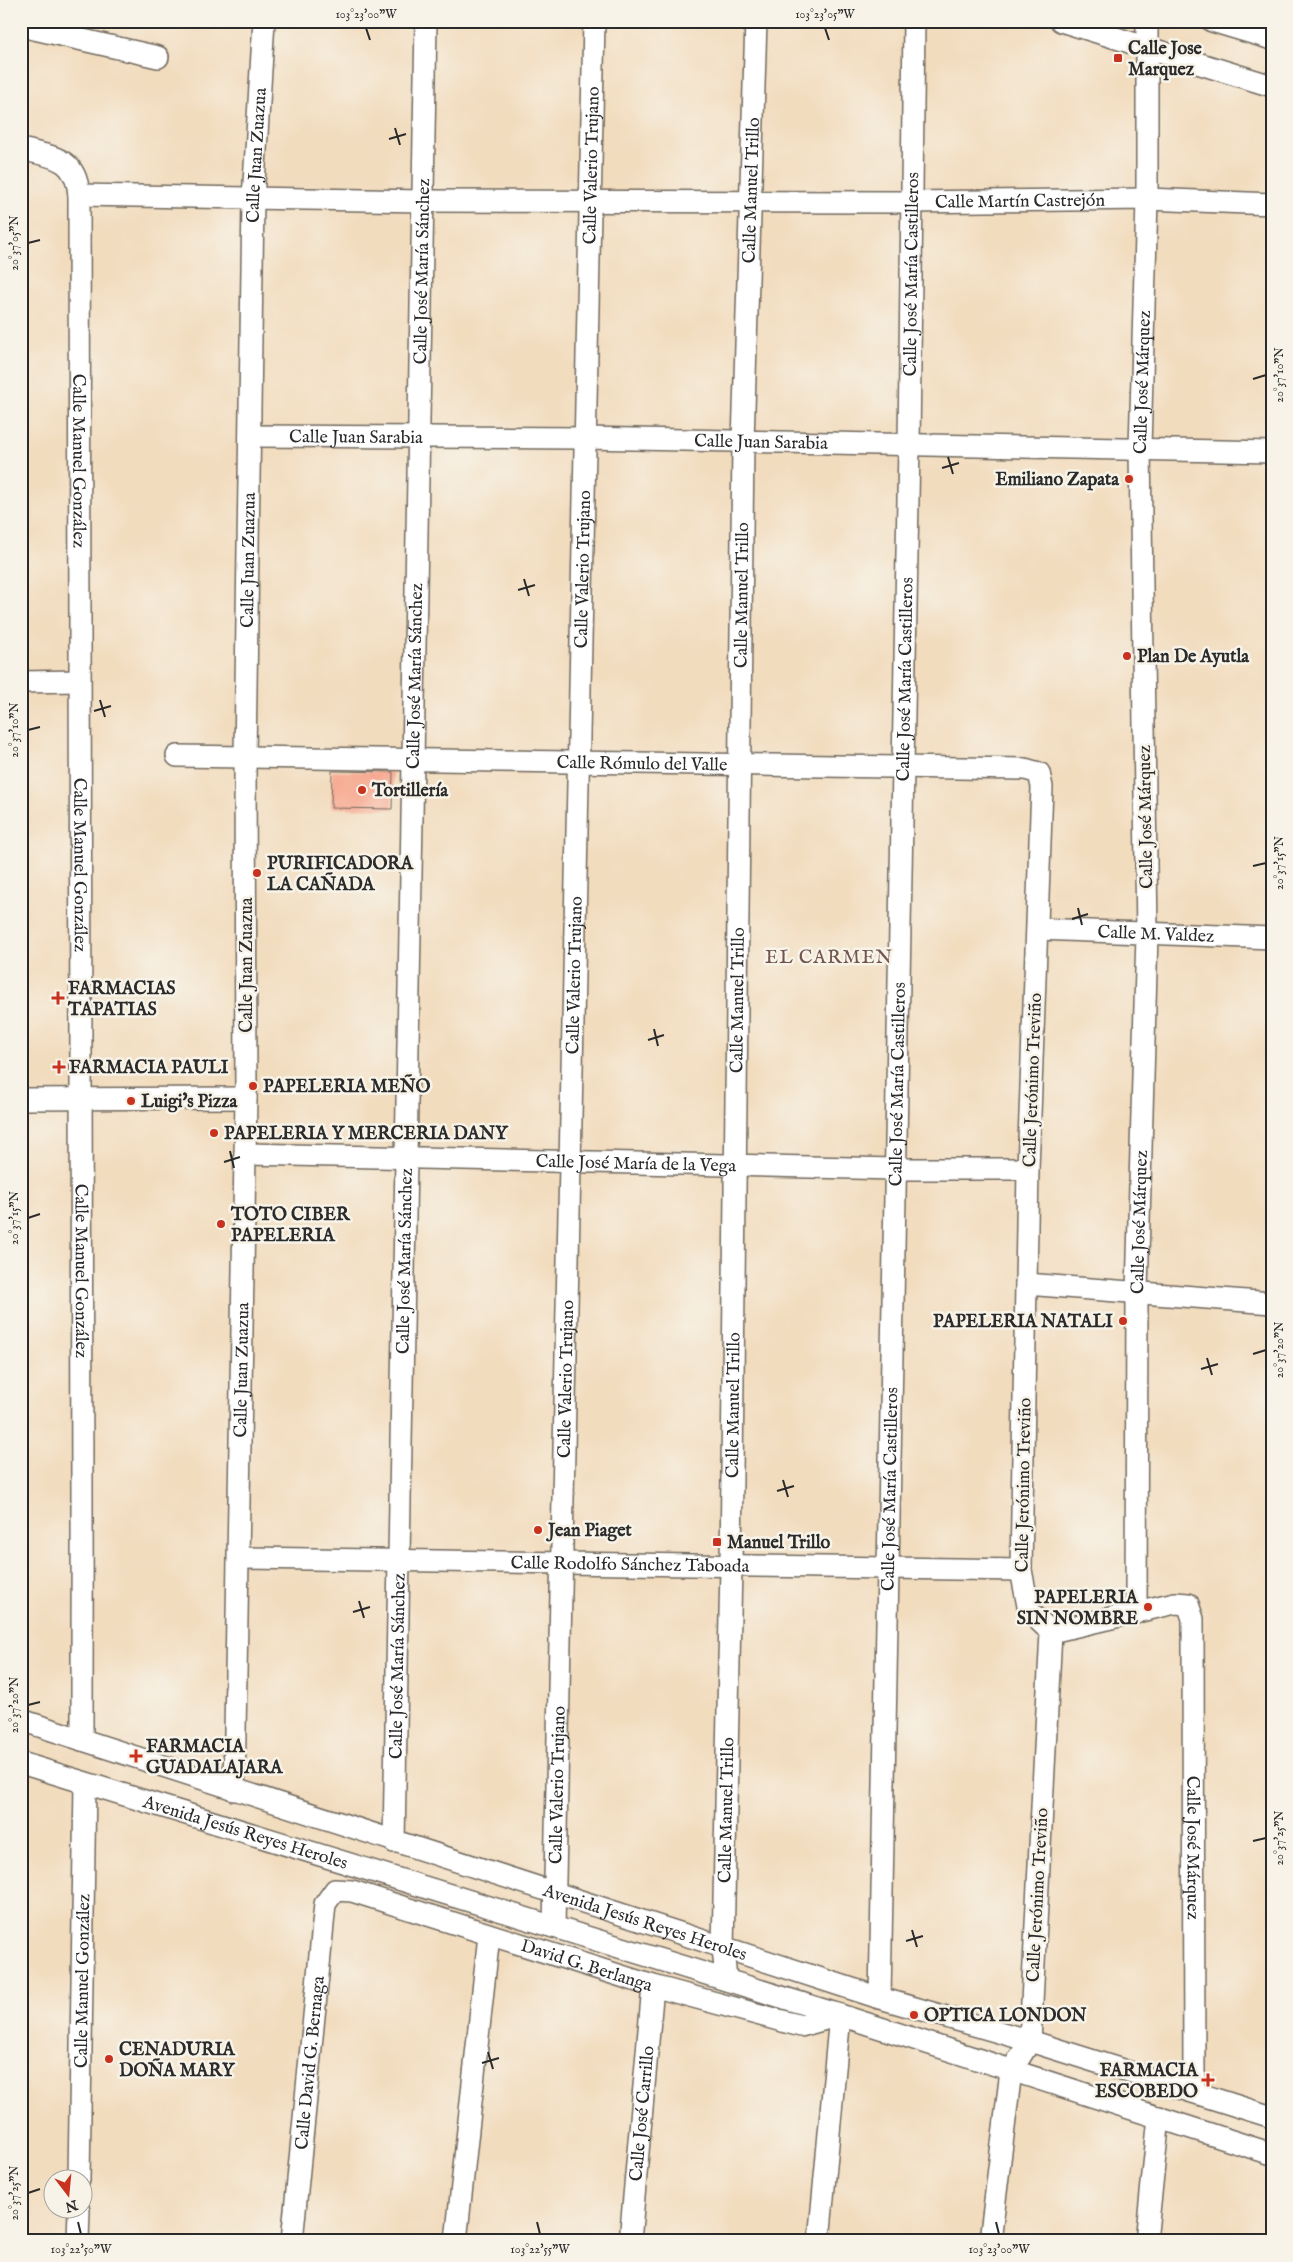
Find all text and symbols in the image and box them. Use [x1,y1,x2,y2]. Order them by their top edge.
text: 103°23'00"W [335,7,397,22]
text: 103°23'05"W [795,7,855,22]
place label: Calle Jose Marquez [1128,38,1203,82]
marker: Calle Jose Marquez [1112,52,1124,64]
street label: Calle Valerio Trujano [579,86,606,245]
street label: Calle Juan Zuazua [243,87,273,223]
street label: Calle Manuel Trillo [739,117,766,264]
street label: Calle José María Castilleros [900,172,925,377]
street label: Calle José María Sánchez [410,178,436,365]
street label: Calle Martín Castrejón [935,190,1106,215]
text: 20°37'05"N [7,215,22,271]
street label: Calle José Márquez [1130,310,1157,455]
text: 20°37'10"N [1272,347,1287,403]
street label: Calle Manuel González [66,374,90,548]
street label: Calle Juan Sarabia [289,426,423,450]
street label: Calle Juan Sarabia [694,430,828,456]
place label: Emiliano Zapata [995,469,1120,492]
marker: Emiliano Zapata [1123,473,1135,485]
street label: Calle Valerio Trujano [571,490,597,649]
street label: Calle Juan Zuazua [237,492,262,628]
street label: Calle Manuel Trillo [731,522,755,668]
street label: Calle José María Castilleros [893,577,920,782]
street label: Calle José María Sánchez [403,583,429,769]
place label: Plan De Ayutla [1137,646,1250,669]
marker: Plan De Ayutla [1121,650,1133,662]
text: 20°37'10"N [7,702,22,758]
street label: Calle José Márquez [1134,745,1159,889]
street label: Calle Rómulo del Valle [556,752,727,777]
street label: Calle Manuel González [67,778,91,952]
place label: Tortillería [371,780,449,803]
marker: Tortillería [356,784,368,796]
text: 20°37'15"N [1272,835,1287,890]
place label: PURIFICADORA LA CAÑADA [267,853,414,897]
marker: PURIFICADORA LA CAÑADA [251,867,263,879]
street label: Calle Valerio Trujano [562,896,589,1055]
street label: Calle Juan Zuazua [236,897,259,1033]
street label: Calle M. Valdez [1097,921,1215,949]
street label: Calle Manuel Trillo [726,927,751,1073]
district label: EL CARMEN [765,946,893,970]
place label: FARMACIAS TAPATIAS [67,978,176,1022]
street label: Calle José María Castilleros [885,982,912,1187]
marker: FARMACIAS TAPATIAS [52,992,64,1004]
street label: Calle Jerónimo Treviño [1019,992,1048,1168]
place label: FARMACIA PAULI [69,1057,229,1080]
marker: FARMACIA PAULI [53,1061,65,1073]
place label: PAPELERIA MEÑO [263,1074,430,1099]
marker: PAPELERIA MEÑO [247,1080,259,1092]
place label: Luigi's Pizza [141,1091,239,1114]
marker: Luigi's Pizza [125,1095,137,1107]
place label: PAPELERIA Y MERCERIA DANY [224,1123,509,1146]
marker: PAPELERIA Y MERCERIA DANY [208,1127,220,1139]
street label: Calle José Márquez [1127,1150,1154,1294]
street label: Calle José María de la Vega [535,1151,737,1178]
street label: Calle José María Sánchez [393,1168,419,1354]
street label: Calle Manuel González [69,1184,92,1358]
text: 20°37'15"N [7,1190,22,1245]
place label: TOTO CIBER PAPELERIA [230,1204,351,1248]
marker: TOTO CIBER PAPELERIA [215,1218,227,1230]
street label: Calle Valerio Trujano [554,1300,580,1458]
street label: Calle Juan Zuazua [230,1302,255,1438]
place label: PAPELERIA NATALI [933,1311,1113,1334]
marker: PAPELERIA NATALI [1117,1315,1129,1327]
text: 20°37'20"N [1272,1321,1287,1378]
street label: Calle Manuel Trillo [722,1332,747,1478]
street label: Calle José María Castilleros [878,1387,904,1591]
street label: Calle Jerónimo Treviño [1011,1397,1038,1573]
place label: Jean Piaget [546,1520,632,1543]
marker: Jean Piaget [532,1524,544,1536]
place label: Manuel Trillo [727,1532,831,1555]
marker: Manuel Trillo [711,1536,723,1548]
street label: Calle Rodolfo Sánchez Taboada [510,1552,750,1579]
street label: Calle José María Sánchez [385,1573,412,1759]
place label: PAPELERIA SIN NOMBRE [1017,1587,1139,1631]
marker: PAPELERIA SIN NOMBRE [1142,1601,1154,1613]
text: 20°37'20"N [7,1676,22,1733]
street label: Calle Valerio Trujano [545,1705,572,1864]
place label: FARMACIA GUADALAJARA [146,1736,283,1780]
street label: Calle Manuel Trillo [714,1737,740,1883]
marker: FARMACIA GUADALAJARA [130,1750,142,1762]
street label: Calle José Márquez [1180,1776,1204,1920]
street label: Avenida Jesús Reyes Heroles [139,1791,350,1876]
street label: Calle Jerónimo Treviño [1022,1807,1055,1983]
text: 20°37'25"N [1272,1810,1287,1866]
street label: Avenida Jesús Reyes Heroles [539,1879,750,1967]
street label: Calle Manuel González [71,1894,96,2068]
street label: David G. Berlanga [518,1935,655,1998]
street label: Calle David G. Bernaga [291,1975,331,2151]
place label: OPTICA LONDON [924,2005,1087,2028]
marker: OPTICA LONDON [908,2009,920,2021]
place label: CENADURIA DOÑA MARY [119,2039,236,2083]
street label: Calle José Carrillo [625,2045,661,2182]
marker: CENADURIA DOÑA MARY [103,2053,115,2065]
place label: FARMACIA ESCOBEDO [1095,2060,1199,2104]
marker: FARMACIA ESCOBEDO [1202,2074,1214,2086]
text: 20°37'25"N [7,2165,22,2221]
north arrow [42,2170,92,2220]
text: N [63,2195,81,2216]
text: 103°22'50"W [51,2242,112,2257]
text: 103°22'55"W [510,2242,570,2257]
text: 103°23'00"W [968,2242,1030,2257]

